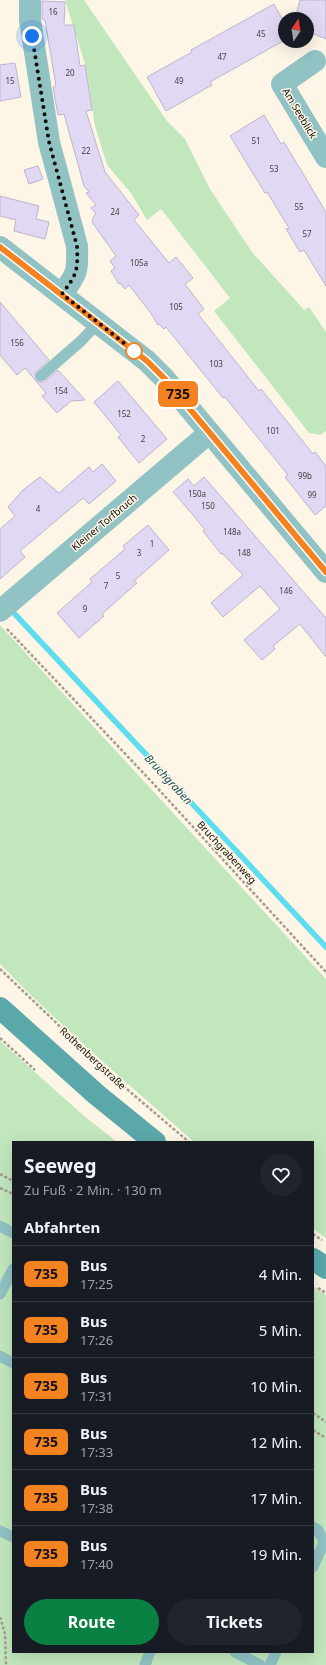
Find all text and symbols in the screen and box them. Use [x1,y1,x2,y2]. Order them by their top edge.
house number: 16 [48,6,58,17]
north arrow [278,12,314,48]
map controls [278,12,314,48]
your location [22,26,42,46]
house number: 45 [256,28,266,39]
house number: 47 [217,51,227,62]
house number: 20 [65,67,75,78]
house number: 15 [5,75,15,86]
house number: 49 [174,75,184,86]
street label: Am Seeblick [279,85,321,141]
house number: 51 [251,135,261,146]
house number: 22 [81,145,91,156]
house number: 53 [269,163,279,174]
house number: 55 [294,201,304,212]
house number: 24 [110,206,120,217]
house number: 57 [302,228,312,239]
house number: 105a [130,257,148,268]
house number: 105 [169,301,183,312]
house number: 156 [10,337,24,348]
unlabelled marker [125,342,143,360]
house number: 103 [209,358,223,369]
line badge: 735 [155,381,201,407]
text: 735 [166,384,190,403]
house number: 154 [54,385,68,396]
house number: 152 [117,408,131,419]
house number: 101 [266,425,280,436]
house number: 2 [141,433,146,444]
house number: 99b [298,470,312,481]
house number: 150a [188,488,206,499]
house number: 99 [307,489,317,500]
street label: Kleiner Torfbruch [68,490,140,554]
house number: 150 [201,500,215,511]
house number: 4 [36,503,41,514]
house number: 148a [223,526,241,537]
house number: 1 [150,538,154,549]
house number: 3 [137,547,142,558]
house number: 148 [237,547,251,558]
house number: 5 [116,570,121,581]
house number: 7 [104,580,109,591]
house number: 146 [279,585,293,596]
house number: 9 [83,603,88,614]
water label: Bruchgraben [142,751,196,807]
street label: Bruchgrabenweg [194,818,260,886]
street label: Rothenbergstraße [57,1024,129,1093]
text: Seeweg [24,1153,96,1179]
button: heart [260,1154,302,1196]
text: Zu Fuß · 2 Min. · 130 m [24,1181,162,1199]
text: Abfahrten [24,1217,100,1237]
text: Bus [80,1255,107,1275]
text: 735 [34,1264,58,1283]
text: 4 Min. [259,1264,302,1284]
text: 17:25 [80,1275,113,1293]
text: Bus [80,1311,107,1331]
text: 735 [34,1320,58,1339]
text: 5 Min. [259,1320,302,1340]
text: 17:26 [80,1331,113,1349]
text: Bus [80,1367,107,1387]
text: 735 [34,1376,58,1395]
text: 10 Min. [250,1376,302,1396]
text: 17:31 [80,1387,113,1405]
text: Bus [80,1423,107,1443]
text: 735 [34,1432,58,1451]
text: 12 Min. [250,1432,302,1452]
text: 17:33 [80,1443,113,1461]
text: Bus [80,1479,107,1499]
text: 735 [34,1488,58,1507]
text: 17 Min. [250,1488,302,1508]
text: 17:38 [80,1499,113,1517]
text: Bus [80,1535,107,1555]
text: 735 [34,1544,58,1563]
text: 19 Min. [250,1544,302,1564]
text: 17:40 [80,1555,113,1573]
button: Route [24,1599,159,1645]
button: Tickets [167,1599,302,1645]

